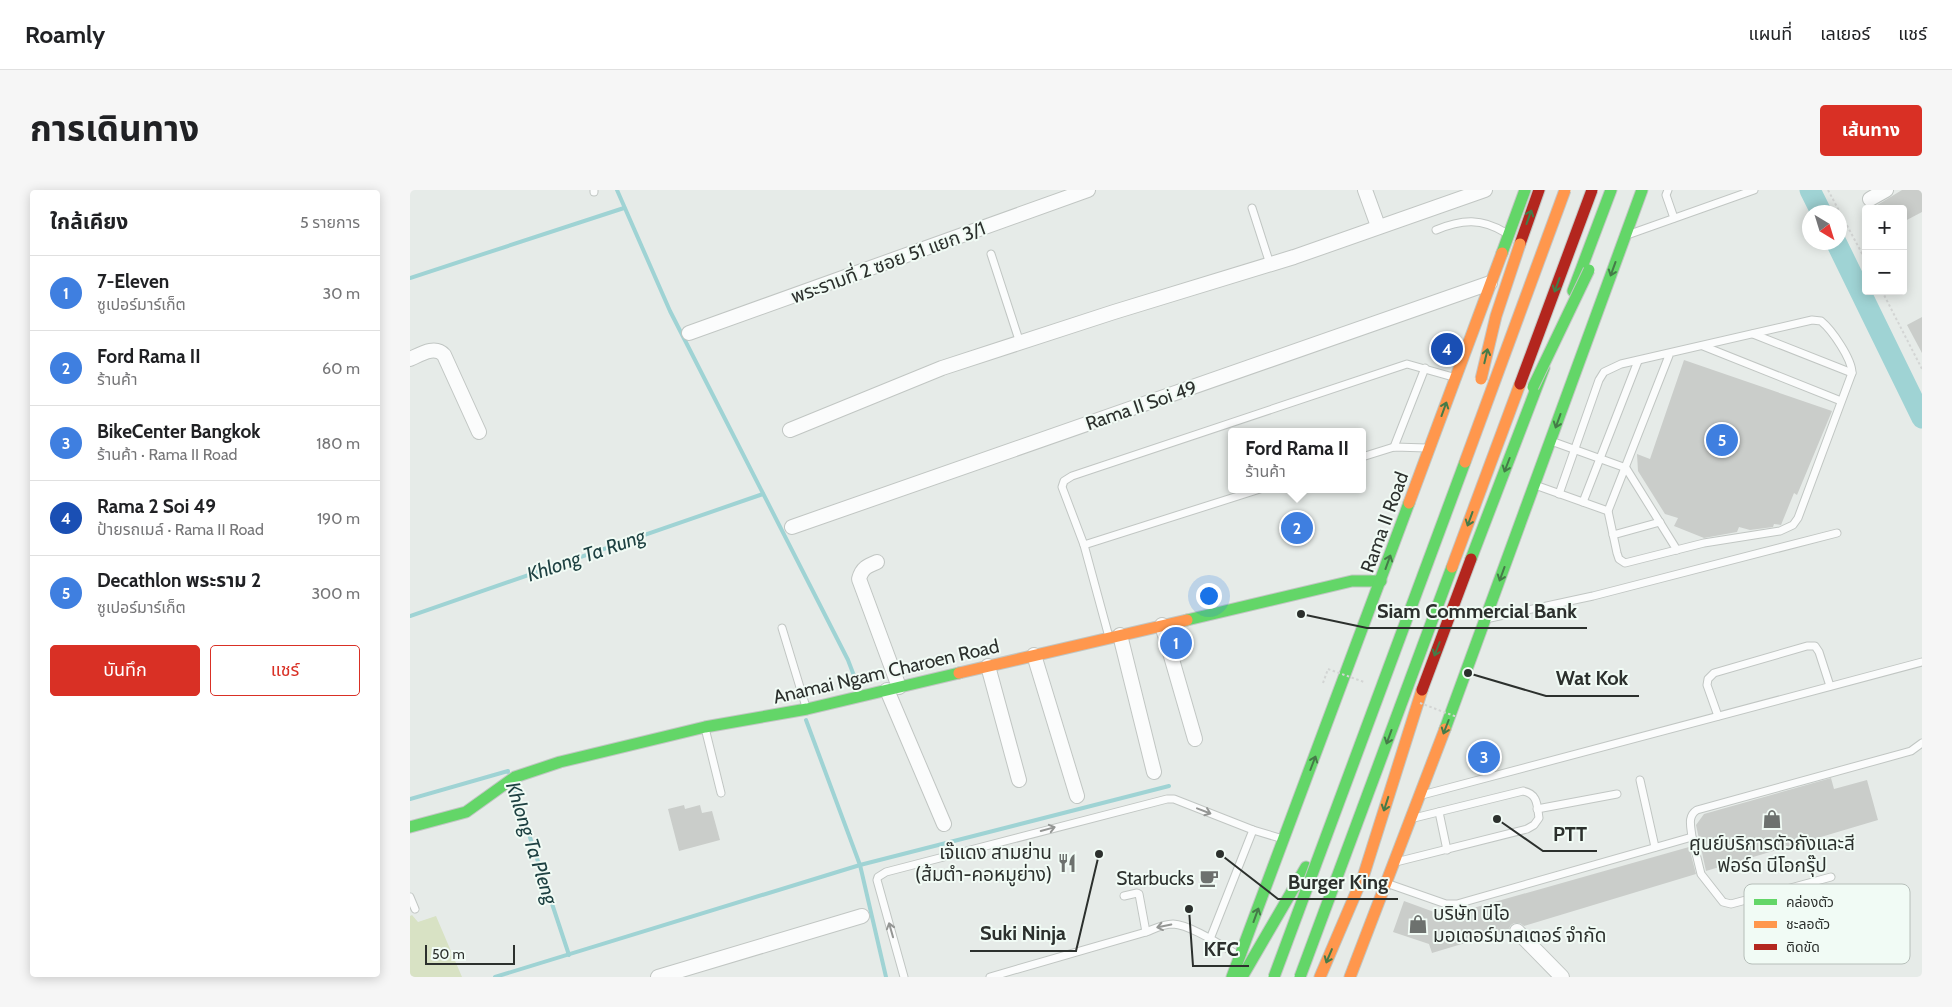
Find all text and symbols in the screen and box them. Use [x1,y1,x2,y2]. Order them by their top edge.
text: Roamly [25,20,105,49]
text: แผนที่ [1748,23,1792,45]
text: เลเยอร์ [1820,23,1870,45]
text: แชร์ [1898,23,1927,45]
button: เส้นทาง [1820,105,1922,156]
text: การเดินทาง [30,107,199,150]
north arrow [1802,205,1847,250]
map controls [1862,205,1907,295]
button: + [1862,205,1907,250]
text: ใกล้เคียง [50,209,128,234]
one-way arrow [1525,210,1534,225]
text: 5 รายการ [300,213,360,232]
street label: พระรามที่ 2 ซอย 51 แยก 3/1 [787,215,989,308]
button: − [1862,250,1907,295]
one-way arrow [1608,260,1617,276]
text: 7-Eleven [97,270,169,293]
one-way arrow [1552,277,1561,292]
text: 1 [63,284,69,303]
text: 30 m [323,284,360,303]
text: ซูเปอร์มาร์เก็ต [97,295,186,314]
pin: 4 [1431,330,1463,368]
text: Ford Rama II [97,345,201,368]
one-way arrow [1482,349,1491,365]
text: 2 [62,359,70,378]
text: 60 m [322,359,360,378]
text: ร้านค้า [97,370,137,389]
street label: Rama II Soi 49 [1083,376,1200,435]
one-way arrow [1440,402,1449,417]
one-way arrow [1553,413,1562,429]
text: BikeCenter Bangkok [97,420,260,443]
pin: 5 [1706,421,1738,459]
popup [1228,428,1366,493]
text: 3 [62,434,70,453]
text: 180 m [316,434,360,453]
text: Ford Rama II [1245,437,1349,460]
text: ร้านค้า · Rama II Road [97,445,237,464]
one-way arrow [1502,457,1511,472]
text: ร้านค้า [1245,462,1286,481]
street label: Rama II Road [1356,469,1413,576]
text: Rama 2 Soi 49 [97,495,216,518]
text: 4 [61,509,71,528]
text: 190 m [317,509,360,528]
pin: 2 [1281,509,1313,547]
one-way arrow [1465,511,1474,527]
text: ป้ายรถเมล์ · Rama II Road [97,520,264,539]
water label: Khlong Ta Rung [524,523,649,586]
one-way arrow [1384,554,1393,570]
one-way arrow [1497,566,1506,581]
text: Decathlon พระราม 2 [97,569,261,592]
your location [1196,583,1222,609]
text: 5 [62,584,70,603]
text: 300 m [311,584,360,603]
callout: Siam Commercial Bank [1367,593,1587,628]
text: ซูเปอร์มาร์เก็ต [97,598,186,617]
text: Siam Commercial Bank [1377,599,1577,623]
pin: 1 [1160,624,1192,662]
street label: Anamai Ngam Charoen Road [771,634,1001,709]
one-way arrow [1432,641,1441,657]
button: บันทึก [50,645,200,696]
button: แชร์ [210,645,360,696]
callout: Wat Kok [1546,661,1639,696]
text: Wat Kok [1556,666,1629,690]
one-way arrow [1441,718,1450,734]
one-way arrow [1384,729,1393,745]
pin: 3 [1468,738,1500,776]
one-way arrow [1308,756,1318,771]
water label: Khlong Ta Pleng [501,779,563,908]
one-way arrow [1381,795,1390,811]
one-way arrow [1196,807,1212,816]
shop icon: ศูนย์บริการตัวถังและสี ฟอร์ด นีโอกรุ๊ป [1761,808,1783,830]
callout: PTT [1543,816,1597,851]
text: PTT [1553,822,1587,846]
one-way arrow [1040,824,1056,834]
place label: ศูนย์บริการตัวถังและสี ฟอร์ด นีโอกรุ๊ป [1689,832,1855,877]
place label: เจ๊แดง สามย่าน (ส้มตำ-คอหมูย่าง) [915,841,1052,887]
restaurant icon: เจ๊แดง สามย่าน (ส้มตำ-คอหมูย่าง) [1056,852,1078,874]
callout: Burger King [1278,864,1398,899]
place label: Starbucks [1116,867,1194,890]
cafe icon: Starbucks [1198,867,1220,889]
text: Burger King [1288,870,1388,894]
legend [1744,884,1910,964]
text: คล่องตัว [1786,893,1834,911]
place label: บริษัท นีโอ มอเตอร์มาสเตอร์ จำกัด [1433,902,1606,947]
one-way arrow [1252,908,1261,923]
shop icon: บริษัท นีโอ มอเตอร์มาสเตอร์ จำกัด [1407,913,1429,935]
text: ชะลอตัว [1786,915,1830,933]
callout: Suki Ninja [970,916,1076,951]
text: Suki Ninja [980,921,1066,945]
one-way arrow [886,922,895,938]
one-way arrow [1157,922,1173,931]
callout: KFC [1193,931,1249,966]
text: KFC [1203,937,1239,961]
text: ติดขัด [1786,938,1820,956]
scale bar [425,942,515,965]
text: 50 m [432,945,465,963]
one-way arrow [1324,948,1334,963]

